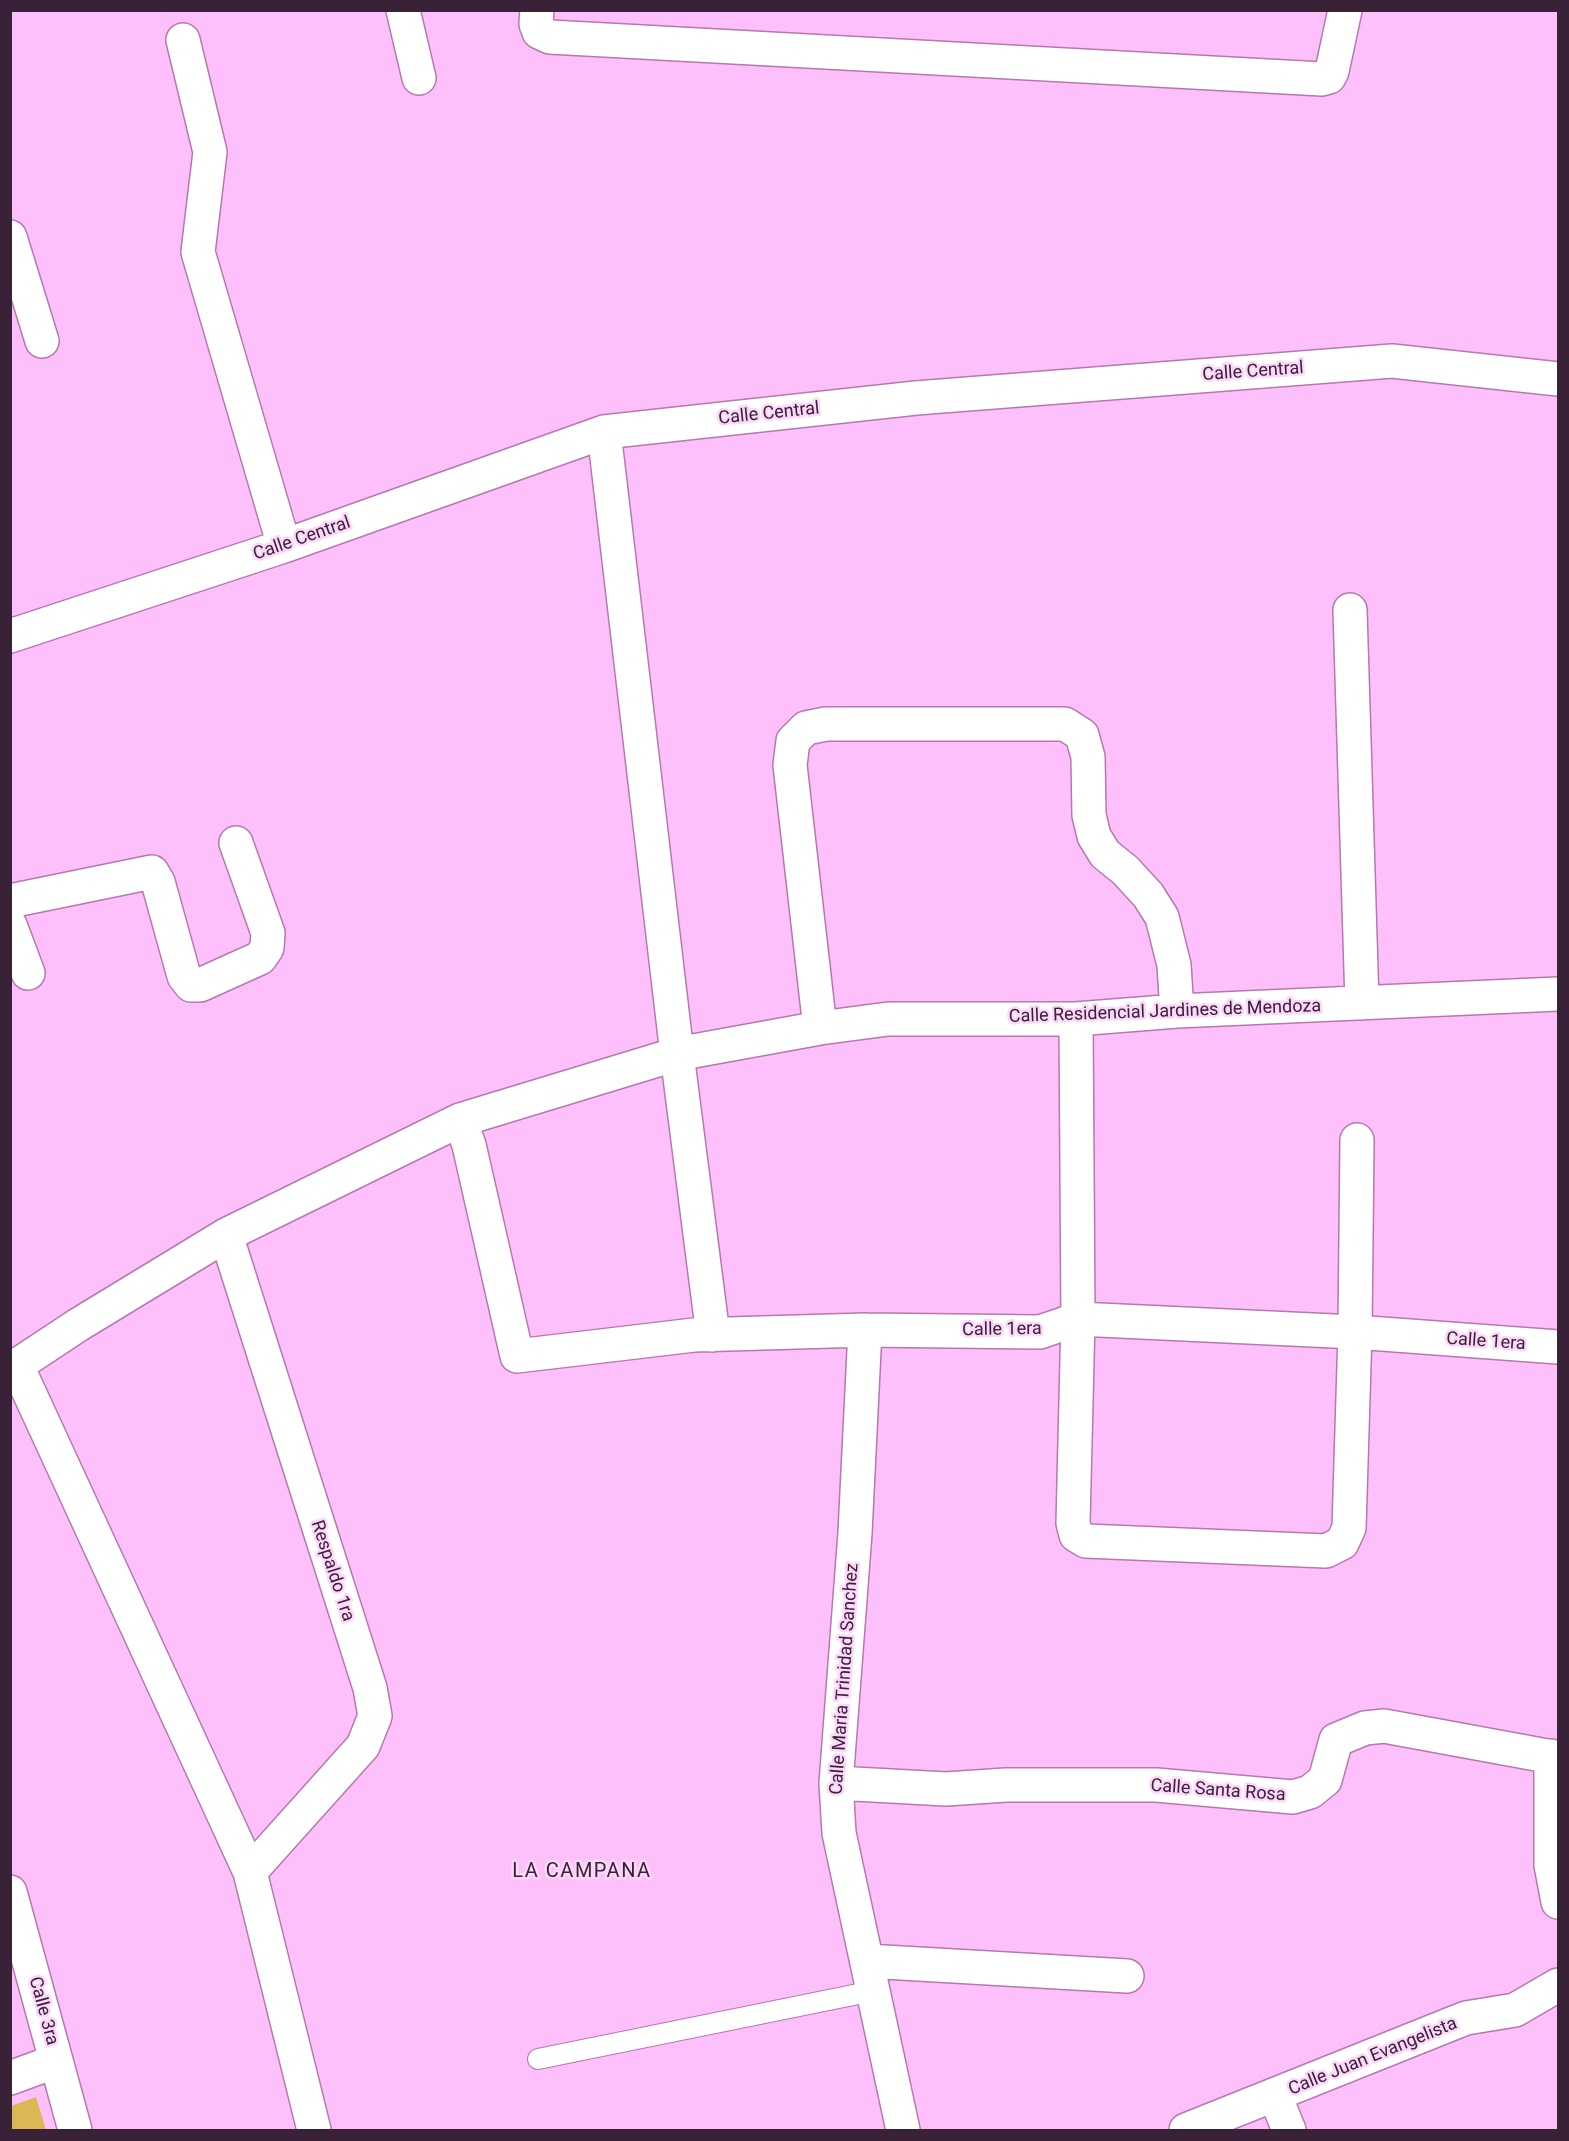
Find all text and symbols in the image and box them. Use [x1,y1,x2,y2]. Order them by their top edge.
street label: Calle Central [1202,358,1304,386]
street label: Calle Central [718,398,820,430]
street label: Calle Central [251,512,353,566]
street label: Calle Residencial Jardines de Mendoza [1009,996,1321,1028]
street label: Calle 1era [962,1319,1042,1341]
street label: Calle 1era [1446,1328,1526,1356]
street label: Respaldo 1ra [306,1518,358,1624]
street label: Calle Maria Trinidad Sanchez [826,1562,864,1796]
street label: Calle Santa Rosa [1150,1776,1286,1806]
district label: LA CAMPANA [512,1860,652,1884]
street label: Calle 3ra [24,1974,62,2048]
street label: Calle Juan Evangelista [1285,2013,1461,2101]

